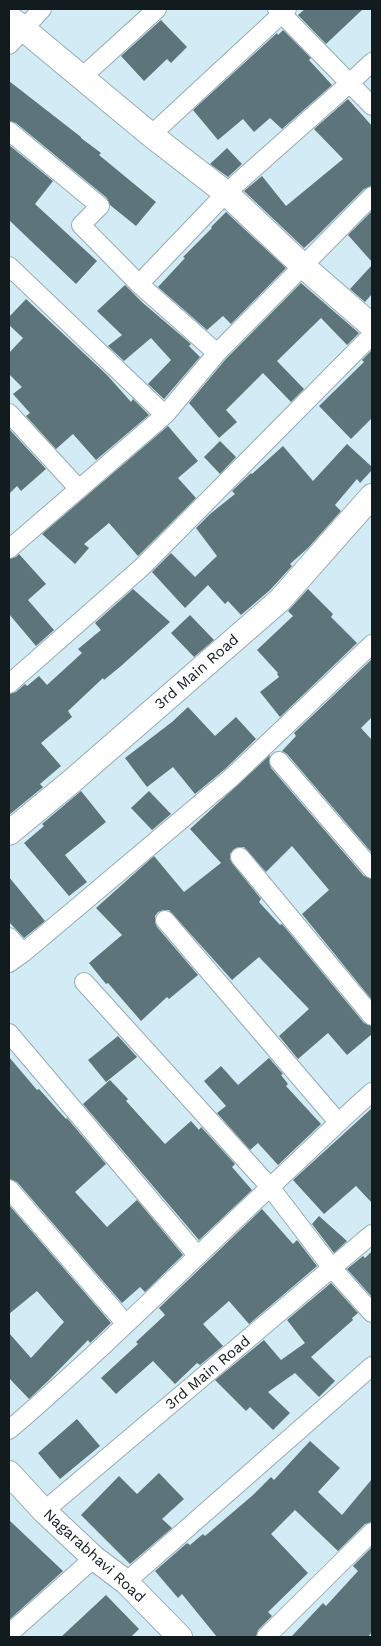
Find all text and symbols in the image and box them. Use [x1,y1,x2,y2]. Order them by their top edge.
street label: 3rd Main Road [151,631,243,713]
street label: 3rd Main Road [162,1332,254,1414]
street label: Nagarabhavi Road [39,1506,149,1606]

